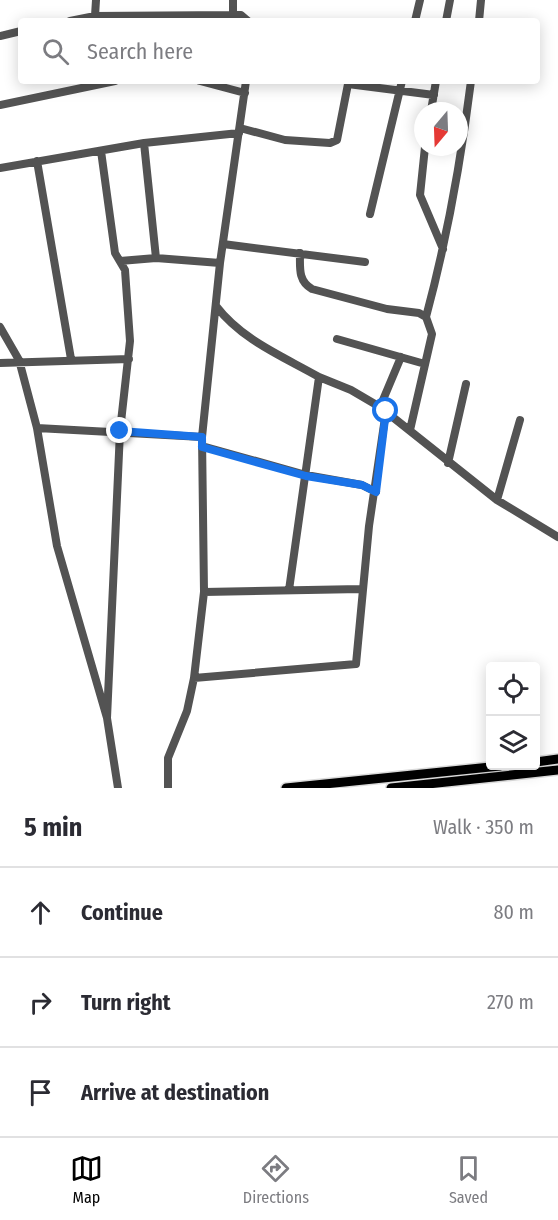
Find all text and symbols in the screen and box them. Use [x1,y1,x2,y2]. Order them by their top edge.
search box [18,18,540,84]
icon: search [39,35,72,68]
text: Search here [87,38,193,65]
north arrow [414,102,468,156]
route start [372,397,398,423]
route end [106,417,132,443]
map controls [486,662,540,770]
button: locate [486,662,540,716]
button: layers [486,716,540,770]
text: 5 min [24,812,82,843]
text: Walk · 350 m [433,815,534,839]
icon: ahead [24,896,57,929]
text: Continue [81,899,163,926]
text: 80 m [494,900,534,924]
icon: right [24,986,57,1019]
text: Turn right [81,989,170,1016]
text: 270 m [487,990,534,1014]
icon: arrive [24,1076,57,1109]
text: Arrive at destination [81,1079,269,1106]
tab: Map [70,1152,103,1207]
tab: Directions [243,1152,309,1207]
tab: Saved [449,1152,488,1207]

